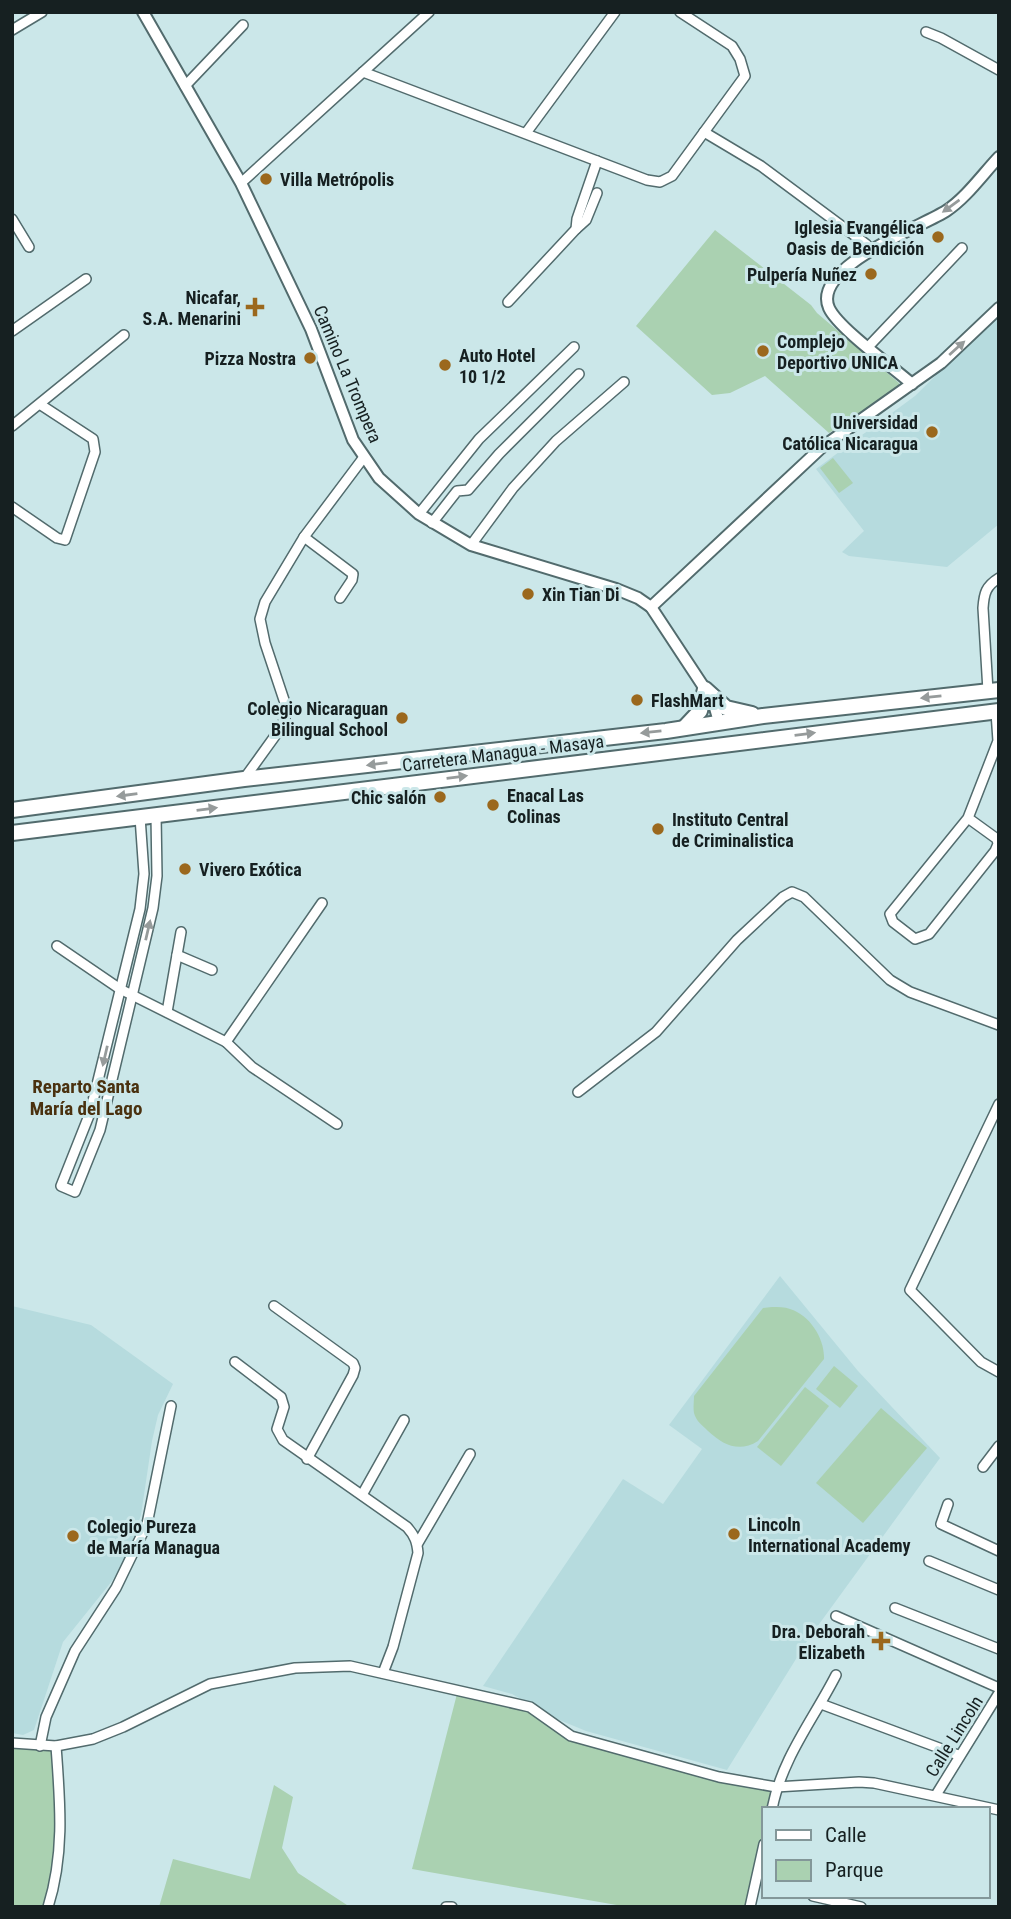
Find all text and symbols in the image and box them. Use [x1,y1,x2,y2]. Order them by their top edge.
place label: Villa Metrópolis [280,169,394,190]
marker: Villa Metrópolis [258,171,274,187]
one-way arrow [942,199,960,213]
place label: Iglesia Evangélica Oasis de Bendición [786,217,924,259]
marker: Iglesia Evangélica Oasis de Bendición [930,229,946,245]
place label: Pulpería Nuñez [747,264,857,285]
marker: Pulpería Nuñez [863,266,879,282]
place label: Nicafar, S.A. Menarini [142,287,241,329]
marker: Nicafar, S.A. Menarini [247,299,263,315]
street label: Camino La Trompera [310,302,386,446]
place label: Complejo Deportivo UNICA [777,331,899,373]
one-way arrow [948,341,965,357]
marker: Complejo Deportivo UNICA [755,343,771,359]
place label: Auto Hotel 10 1/2 [459,345,536,387]
place label: Pizza Nostra [204,348,296,369]
marker: Pizza Nostra [302,350,318,366]
marker: Auto Hotel 10 1/2 [437,357,453,373]
place label: Universidad Católica Nicaragua [782,412,918,454]
marker: Universidad Católica Nicaragua [924,424,940,440]
place label: Xin Tian Di [542,584,620,605]
marker: Xin Tian Di [520,586,536,602]
place label: FlashMart [651,690,724,711]
marker: FlashMart [629,692,645,708]
one-way arrow [920,692,942,703]
place label: Colegio Nicaraguan Bilingual School [247,698,388,740]
marker: Colegio Nicaraguan Bilingual School [394,710,410,726]
one-way arrow [640,727,662,738]
one-way arrow [794,729,816,740]
street label: Carretera Managua - Masaya [401,730,605,776]
one-way arrow [366,759,388,770]
one-way arrow [446,771,468,782]
place label: Enacal Las Colinas [507,785,584,827]
place label: Chic salón [351,787,426,808]
marker: Chic salón [432,789,448,805]
one-way arrow [115,790,137,801]
marker: Enacal Las Colinas [485,797,501,813]
one-way arrow [196,803,218,814]
place label: Instituto Central de Criminalistica [672,809,794,851]
marker: Instituto Central de Criminalistica [650,821,666,837]
place label: Vivero Exótica [199,859,302,880]
marker: Vivero Exótica [177,861,193,877]
one-way arrow [143,919,154,941]
one-way arrow [99,1045,110,1067]
district label: Reparto Santa María del Lago [30,1075,142,1120]
place label: Lincoln International Academy [748,1514,911,1556]
place label: Colegio Pureza de María Managua [87,1516,220,1558]
marker: Lincoln International Academy [726,1526,742,1542]
marker: Colegio Pureza de María Managua [65,1528,81,1544]
place label: Dra. Deborah Elizabeth [772,1621,865,1663]
marker: Dra. Deborah Elizabeth [871,1631,891,1651]
street label: Calle Lincoln [921,1692,987,1780]
legend [762,1807,990,1898]
text: Calle [825,1823,867,1847]
text: Parque [825,1858,883,1882]

